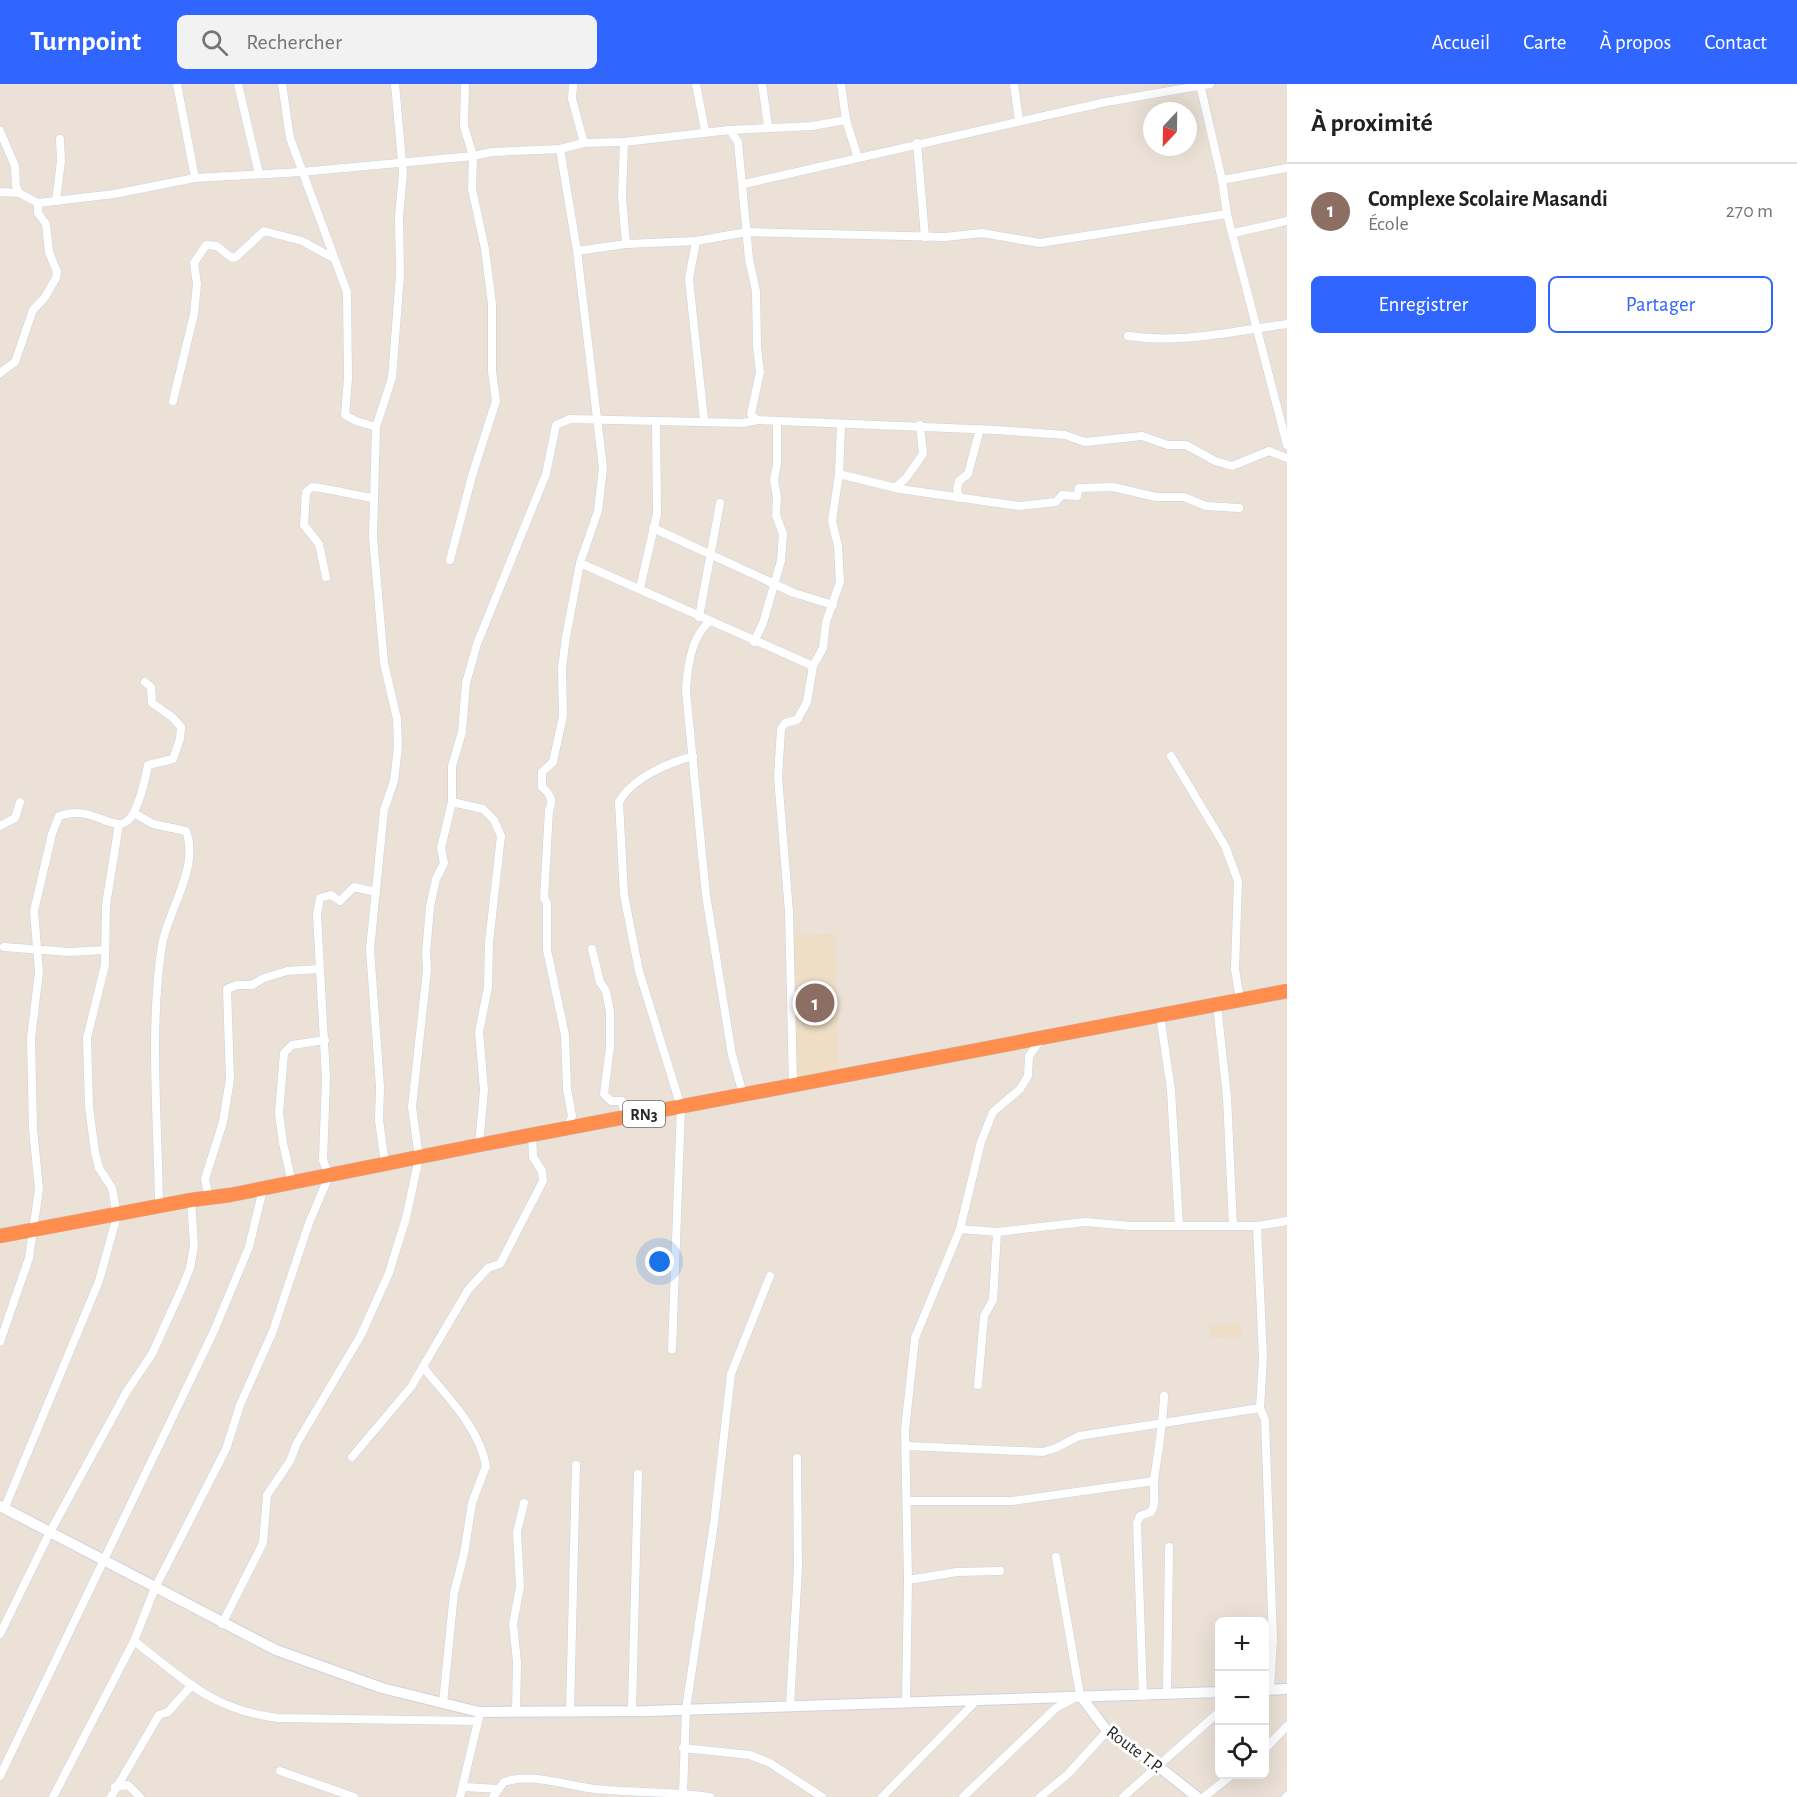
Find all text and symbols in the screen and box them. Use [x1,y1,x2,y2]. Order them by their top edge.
search box [177,15,597,69]
icon: search [198,26,231,59]
text: Turnpoint [30,28,141,56]
text: Rechercher [246,31,342,53]
text: Accueil [1432,32,1490,53]
text: Carte [1523,32,1566,53]
text: À propos [1599,32,1671,53]
text: Contact [1704,32,1767,53]
north arrow [1143,102,1197,156]
text: À proximité [1311,110,1433,136]
text: Complexe Scolaire Masandi [1368,188,1608,210]
text: 1 [1327,201,1334,221]
text: 270 m [1726,201,1773,221]
text: École [1368,214,1409,234]
button: Enregistrer [1311,276,1536,333]
button: Partager [1548,276,1773,333]
pin: 1 [796,980,834,1026]
road number: RN3 [623,1101,665,1127]
your location [645,1247,674,1276]
map controls [1215,1617,1269,1779]
button: + [1215,1617,1269,1671]
button: − [1215,1671,1269,1725]
street label: Route T.P. [1103,1723,1166,1777]
button: locate [1215,1725,1269,1779]

